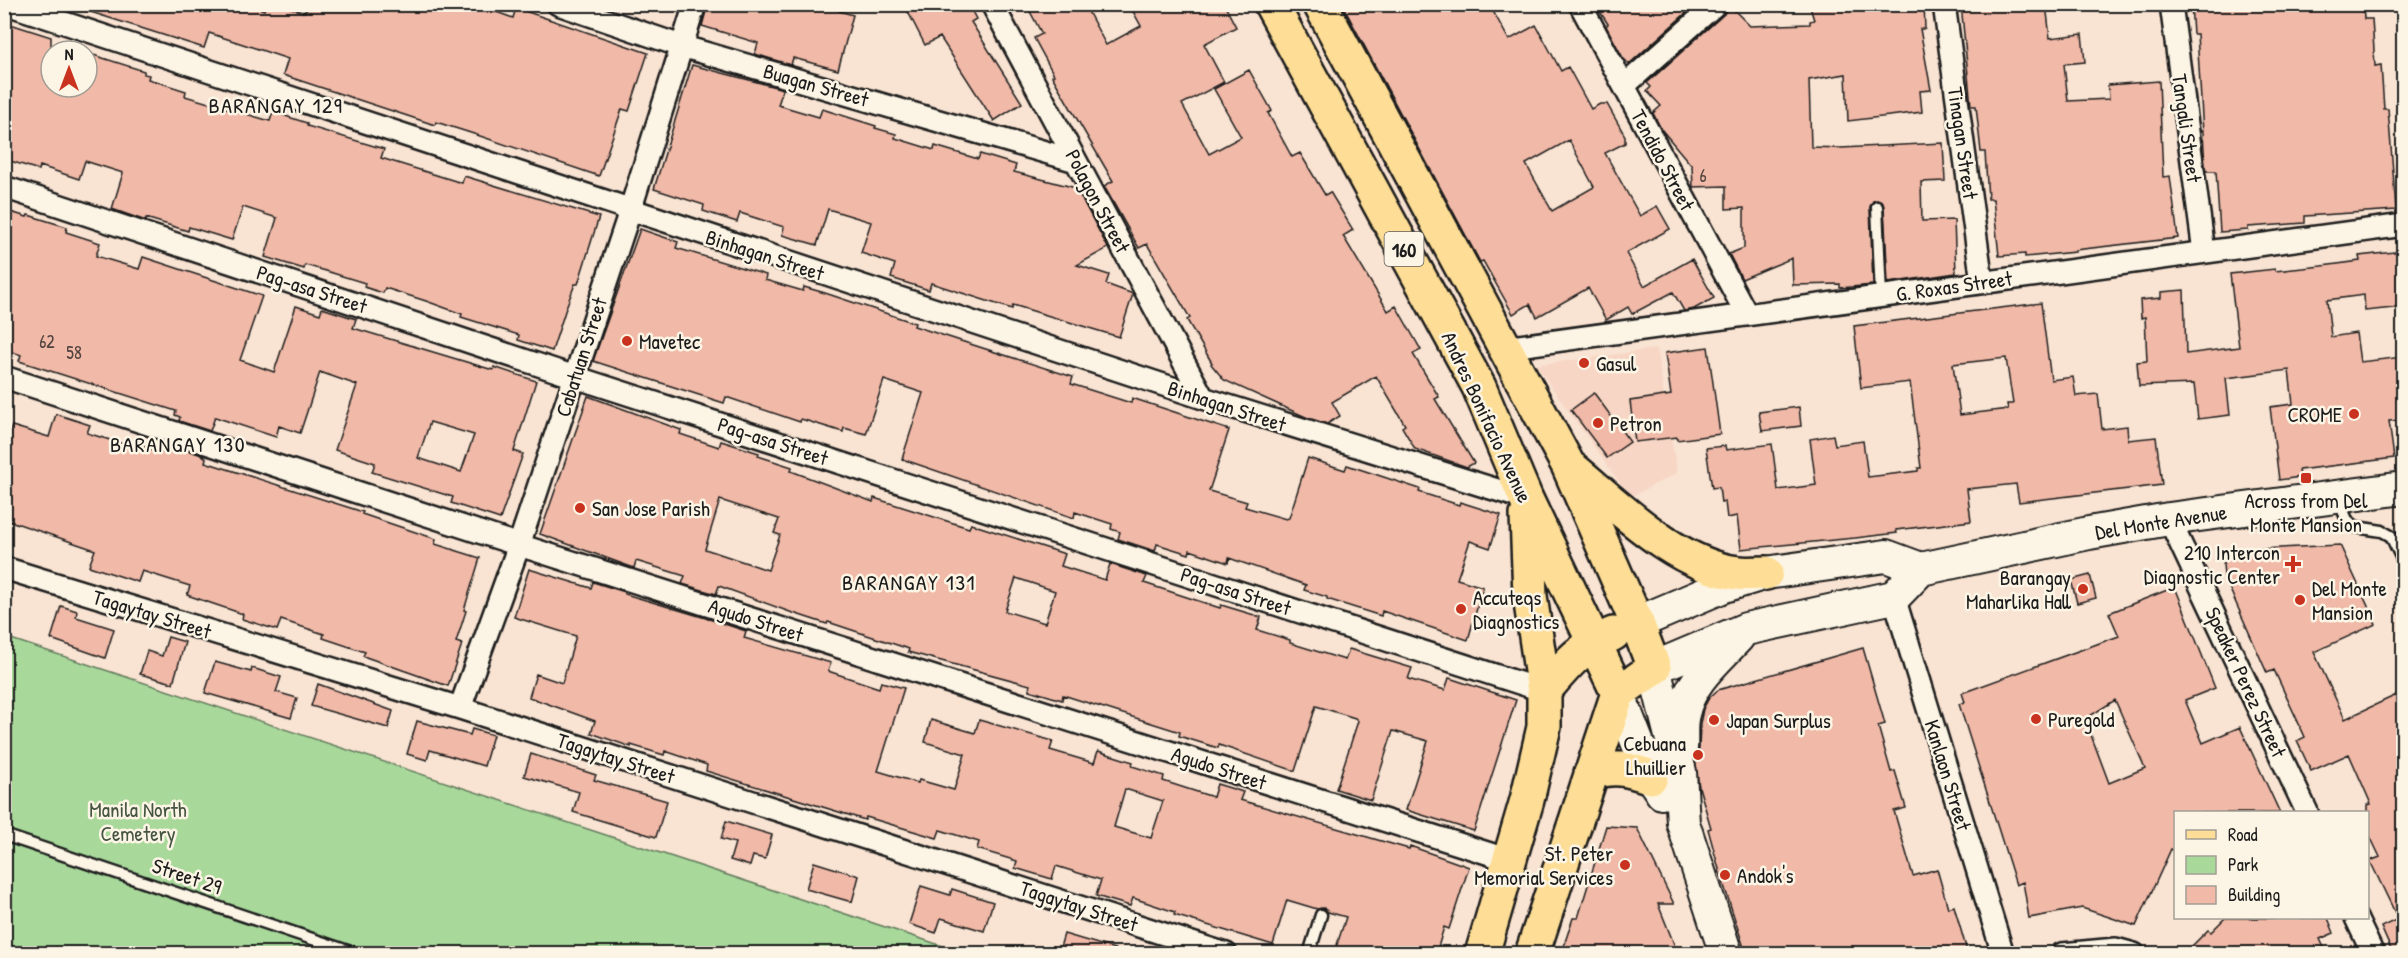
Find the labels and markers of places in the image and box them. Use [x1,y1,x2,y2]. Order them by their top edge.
place label: Mavetec [639,327,701,356]
marker: Mavetec [620,334,634,348]
place label: Gasul [1596,349,1637,378]
marker: Gasul [1577,356,1591,370]
place label: CROME [2288,400,2342,429]
marker: CROME [2347,407,2361,421]
place label: Petron [1610,409,1662,438]
marker: Petron [1591,416,1605,430]
marker: Across from Del Monte Mansion [2299,471,2313,485]
place label: Across from Del Monte Mansion [2244,486,2368,539]
place label: San Jose Parish [592,494,710,523]
marker: San Jose Parish [573,501,587,515]
place label: 210 Intercon Diagnostic Center [2144,538,2280,591]
marker: 210 Intercon Diagnostic Center [2284,555,2302,573]
place label: Barangay Maharlika Hall [1966,563,2072,616]
place label: Del Monte Mansion [2312,574,2387,627]
marker: Barangay Maharlika Hall [2076,582,2090,596]
place label: Accuteqs Diagnostics [1473,583,1559,636]
marker: Del Monte Mansion [2293,593,2307,607]
marker: Accuteqs Diagnostics [1454,602,1468,616]
place label: Puregold [2048,705,2115,734]
place label: Japan Surplus [1726,706,1831,735]
marker: Puregold [2029,712,2043,726]
marker: Japan Surplus [1707,713,1721,727]
place label: Cebuana Lhuillier [1623,729,1686,782]
marker: Cebuana Lhuillier [1691,748,1705,762]
place label: St. Peter Memorial Services [1474,839,1613,892]
marker: St. Peter Memorial Services [1618,858,1632,872]
place label: Andok's [1737,861,1794,890]
marker: Andok's [1718,868,1732,882]

